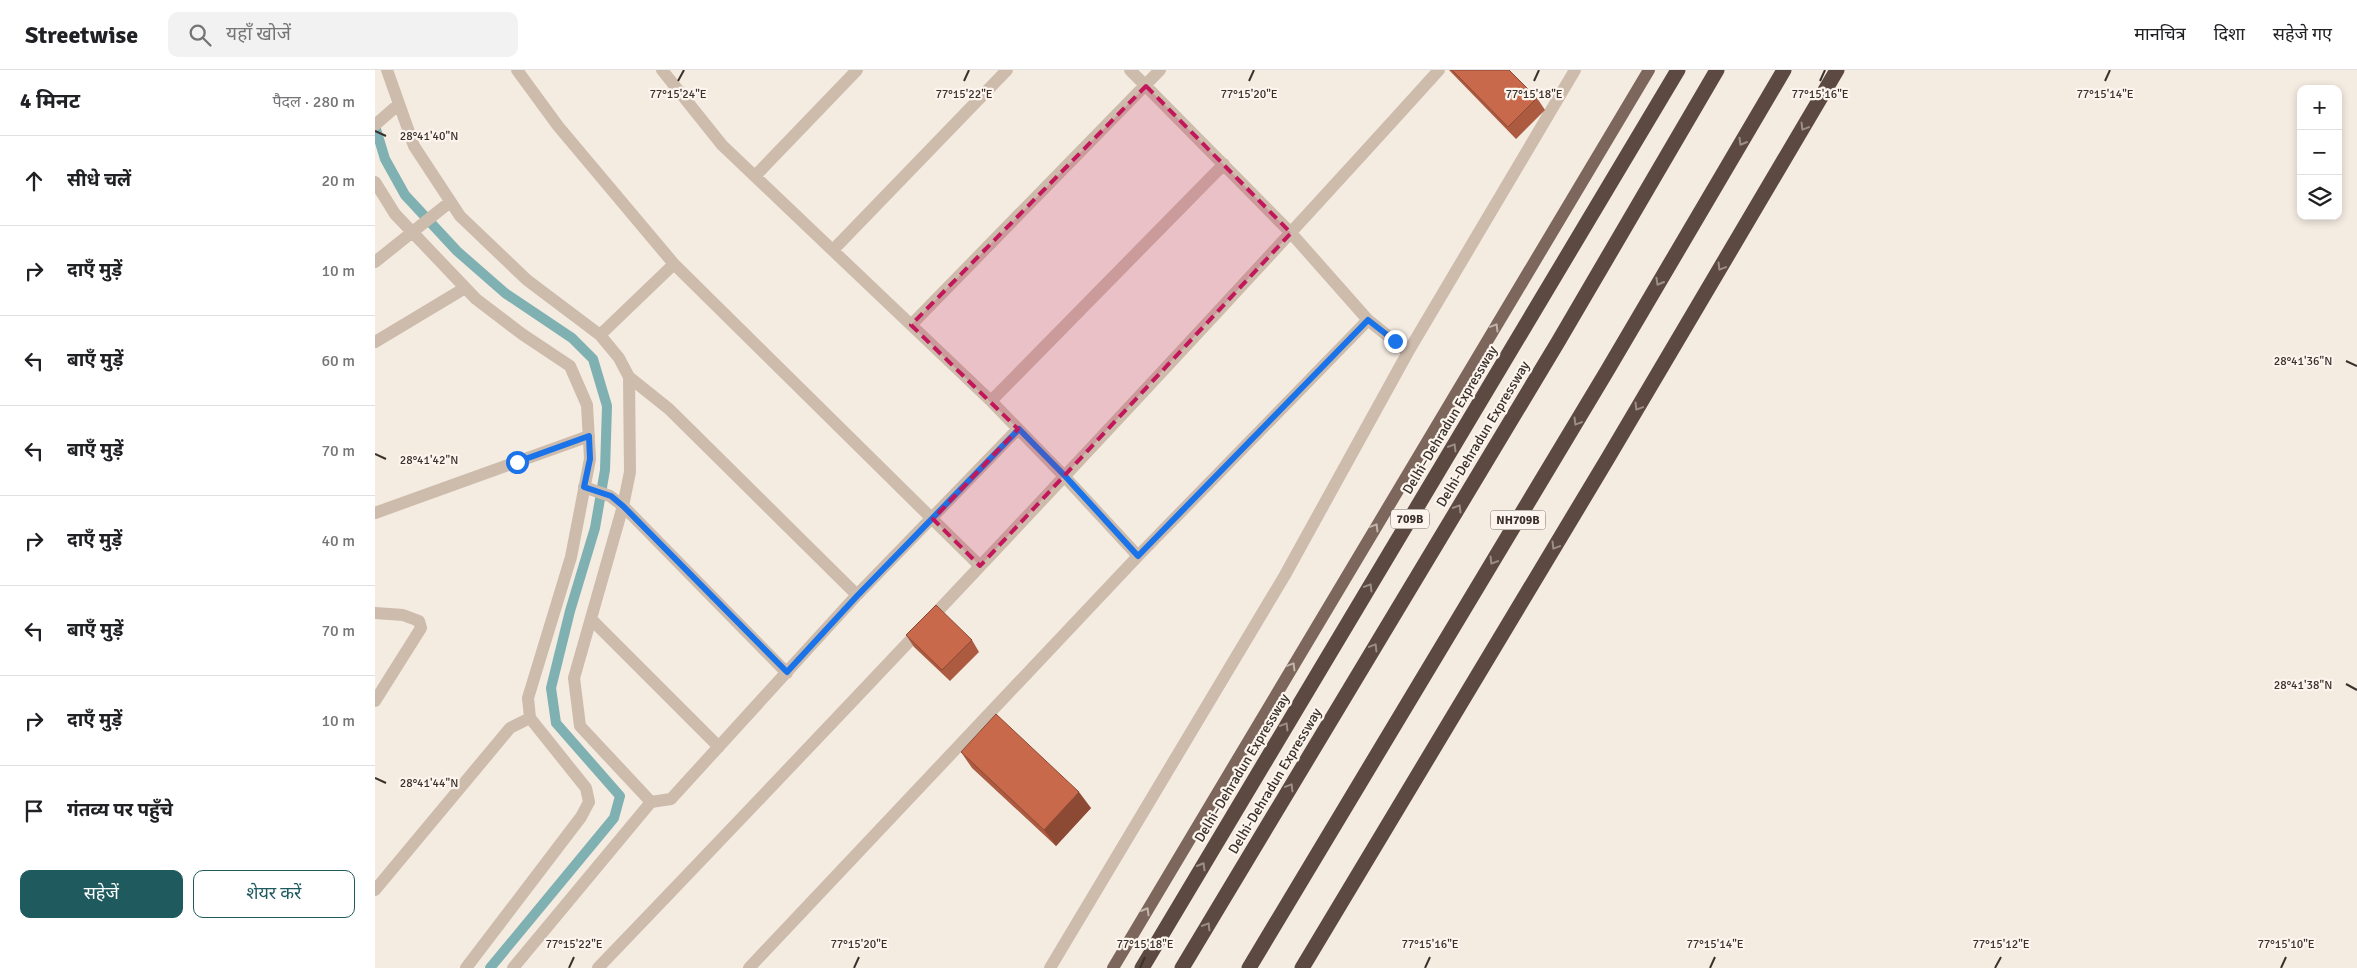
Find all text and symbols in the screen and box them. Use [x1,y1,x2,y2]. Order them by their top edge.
search box [168,12,518,57]
text: Streetwise [25,20,138,50]
icon: search [186,21,214,49]
text: यहाँ खोजें [226,22,291,46]
text: मानचित्र [2134,23,2186,45]
text: दिशा [2214,23,2245,45]
text: सहेजे गए [2273,23,2332,45]
map controls [2297,85,2342,220]
button: + [2297,85,2342,130]
text: 77°15'24"E [649,87,707,102]
text: 77°15'22"E [935,87,993,102]
text: 77°15'20"E [1220,87,1278,102]
text: 77°15'18"E [1505,87,1563,102]
text: 77°15'16"E [1791,87,1849,102]
text: 77°15'14"E [2076,87,2134,102]
text: 4 मिनट [20,88,80,114]
text: पैदल · 280 m [272,92,355,112]
one-way arrow [1800,122,1810,131]
text: 28°41'40"N [400,129,458,144]
button: − [2297,130,2342,175]
one-way arrow [1738,137,1748,146]
icon: ahead [20,167,48,195]
text: सीधे चलें [67,168,131,192]
text: 20 m [321,171,355,191]
button: layers [2297,175,2342,220]
icon: right [20,257,48,285]
text: दाएँ मुड़ें [67,258,122,282]
text: 10 m [321,261,355,281]
one-way arrow [1717,261,1727,270]
one-way arrow [1656,277,1666,286]
one-way arrow [1488,324,1498,333]
route end [1384,330,1407,353]
street label: Delhi–Dehradun Expressway [1399,342,1501,497]
icon: left [20,347,48,375]
text: बाएँ मुड़ें [67,348,123,372]
text: 60 m [321,351,355,371]
text: 28°41'36"N [2274,354,2332,369]
street label: Delhi-Dehradun Expressway [1433,357,1534,510]
one-way arrow [1635,401,1645,410]
one-way arrow [1573,417,1583,426]
icon: left [20,437,48,465]
text: बाएँ मुड़ें [67,438,123,462]
text: 70 m [321,441,355,461]
one-way arrow [1446,444,1456,453]
route start [506,451,529,474]
text: 28°41'42"N [400,453,458,468]
one-way arrow [1451,504,1461,513]
road number: 709B [1391,509,1429,528]
road number: NH709B [1491,510,1545,530]
one-way arrow [1369,523,1379,532]
icon: right [20,527,48,555]
text: दाएँ मुड़ें [67,528,122,552]
text: 40 m [321,531,355,551]
one-way arrow [1551,541,1561,550]
one-way arrow [1489,556,1499,565]
one-way arrow [1363,583,1373,592]
icon: left [20,617,48,645]
text: बाएँ मुड़ें [67,618,123,642]
text: 70 m [321,621,355,641]
one-way arrow [1367,644,1377,653]
one-way arrow [1285,662,1295,671]
text: 28°41'38"N [2274,678,2332,693]
street label: Delhi–Dehradun Expressway [1191,690,1293,845]
street label: Delhi-Dehradun Expressway [1225,704,1326,857]
icon: right [20,707,48,735]
text: दाएँ मुड़ें [67,708,122,732]
text: 10 m [321,711,355,731]
one-way arrow [1279,722,1289,731]
text: 28°41'44"N [400,776,458,791]
one-way arrow [1284,783,1294,792]
icon: arrive [20,797,48,825]
text: गंतव्य पर पहुँचे [67,798,173,822]
one-way arrow [1196,862,1206,871]
button: सहेजें [20,870,183,918]
button: शेयर करें [193,870,355,918]
one-way arrow [1140,907,1150,916]
one-way arrow [1201,923,1211,932]
text: 77°15'22"E [545,937,603,952]
text: 77°15'20"E [830,937,888,952]
text: 77°15'18"E [1116,937,1174,952]
text: 77°15'16"E [1401,937,1459,952]
text: 77°15'14"E [1686,937,1744,952]
text: 77°15'12"E [1972,937,2030,952]
text: 77°15'10"E [2257,937,2315,952]

